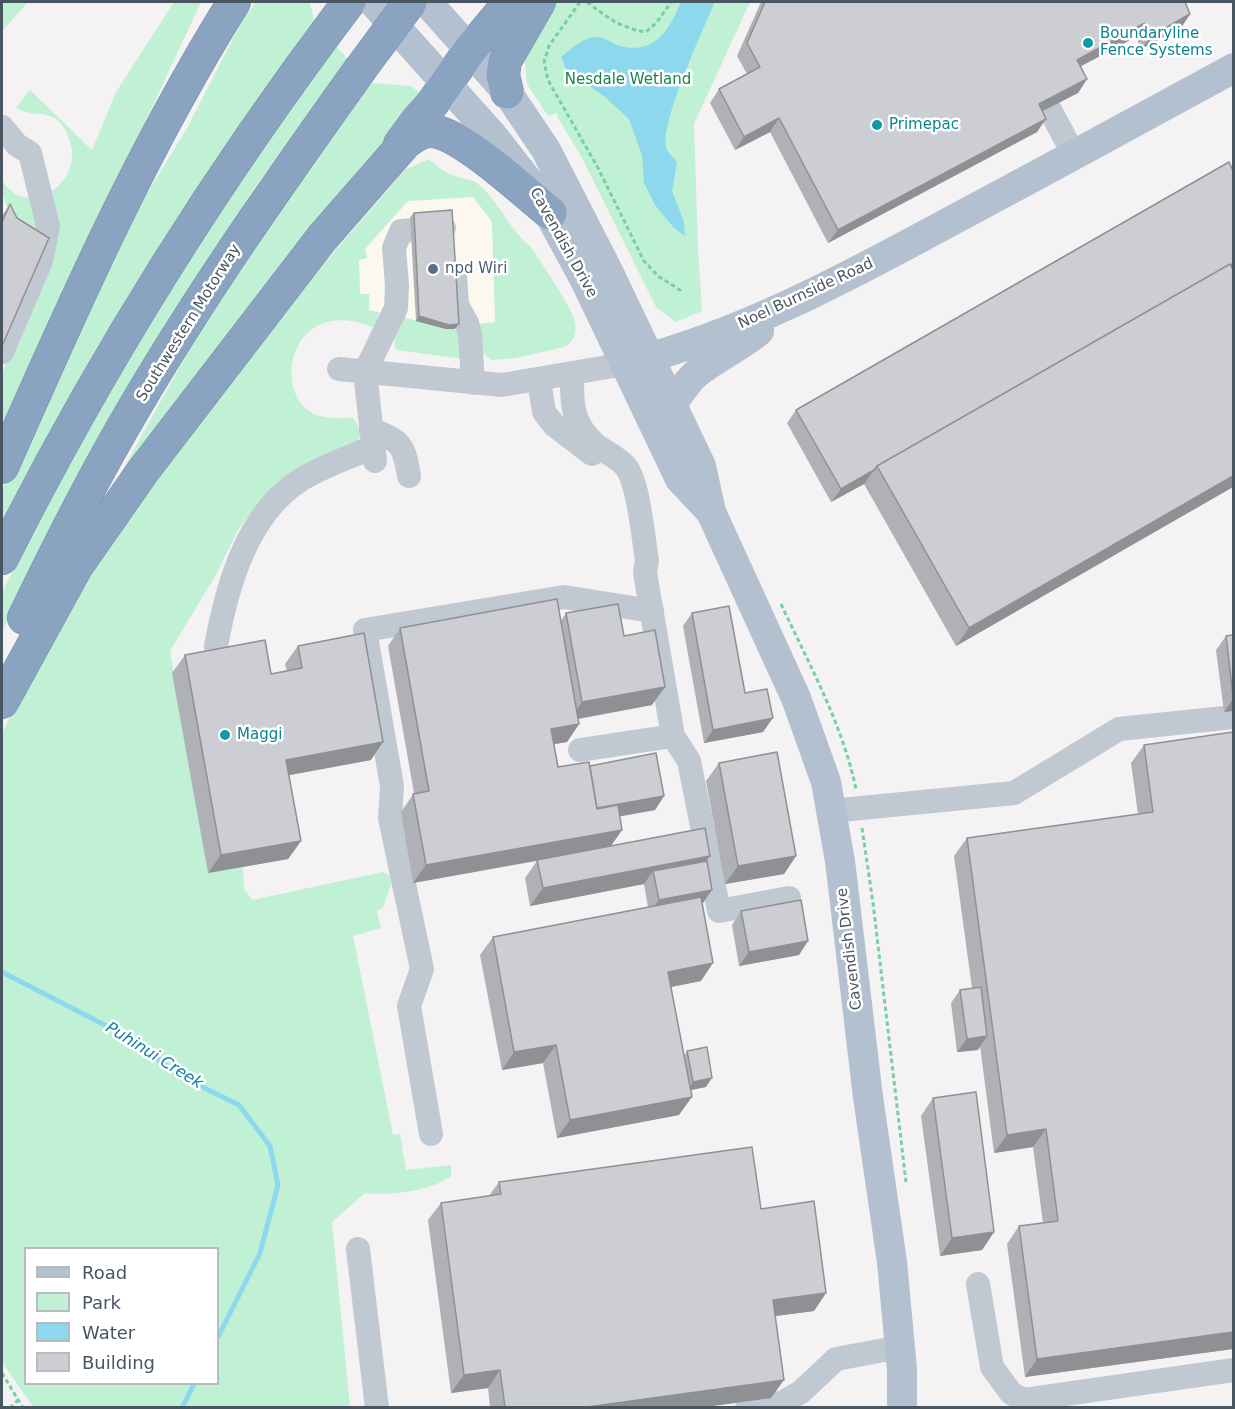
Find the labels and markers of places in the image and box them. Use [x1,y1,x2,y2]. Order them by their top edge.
place label: Boundaryline Fence Systems [1100,25,1213,60]
marker: Boundaryline Fence Systems [1081,36,1095,50]
place label: Primepac [889,116,959,134]
marker: Primepac [870,118,884,132]
place label: npd Wiri [445,260,507,278]
marker: npd Wiri [426,262,440,276]
place label: Maggi [237,726,282,744]
marker: Maggi [218,728,232,742]

